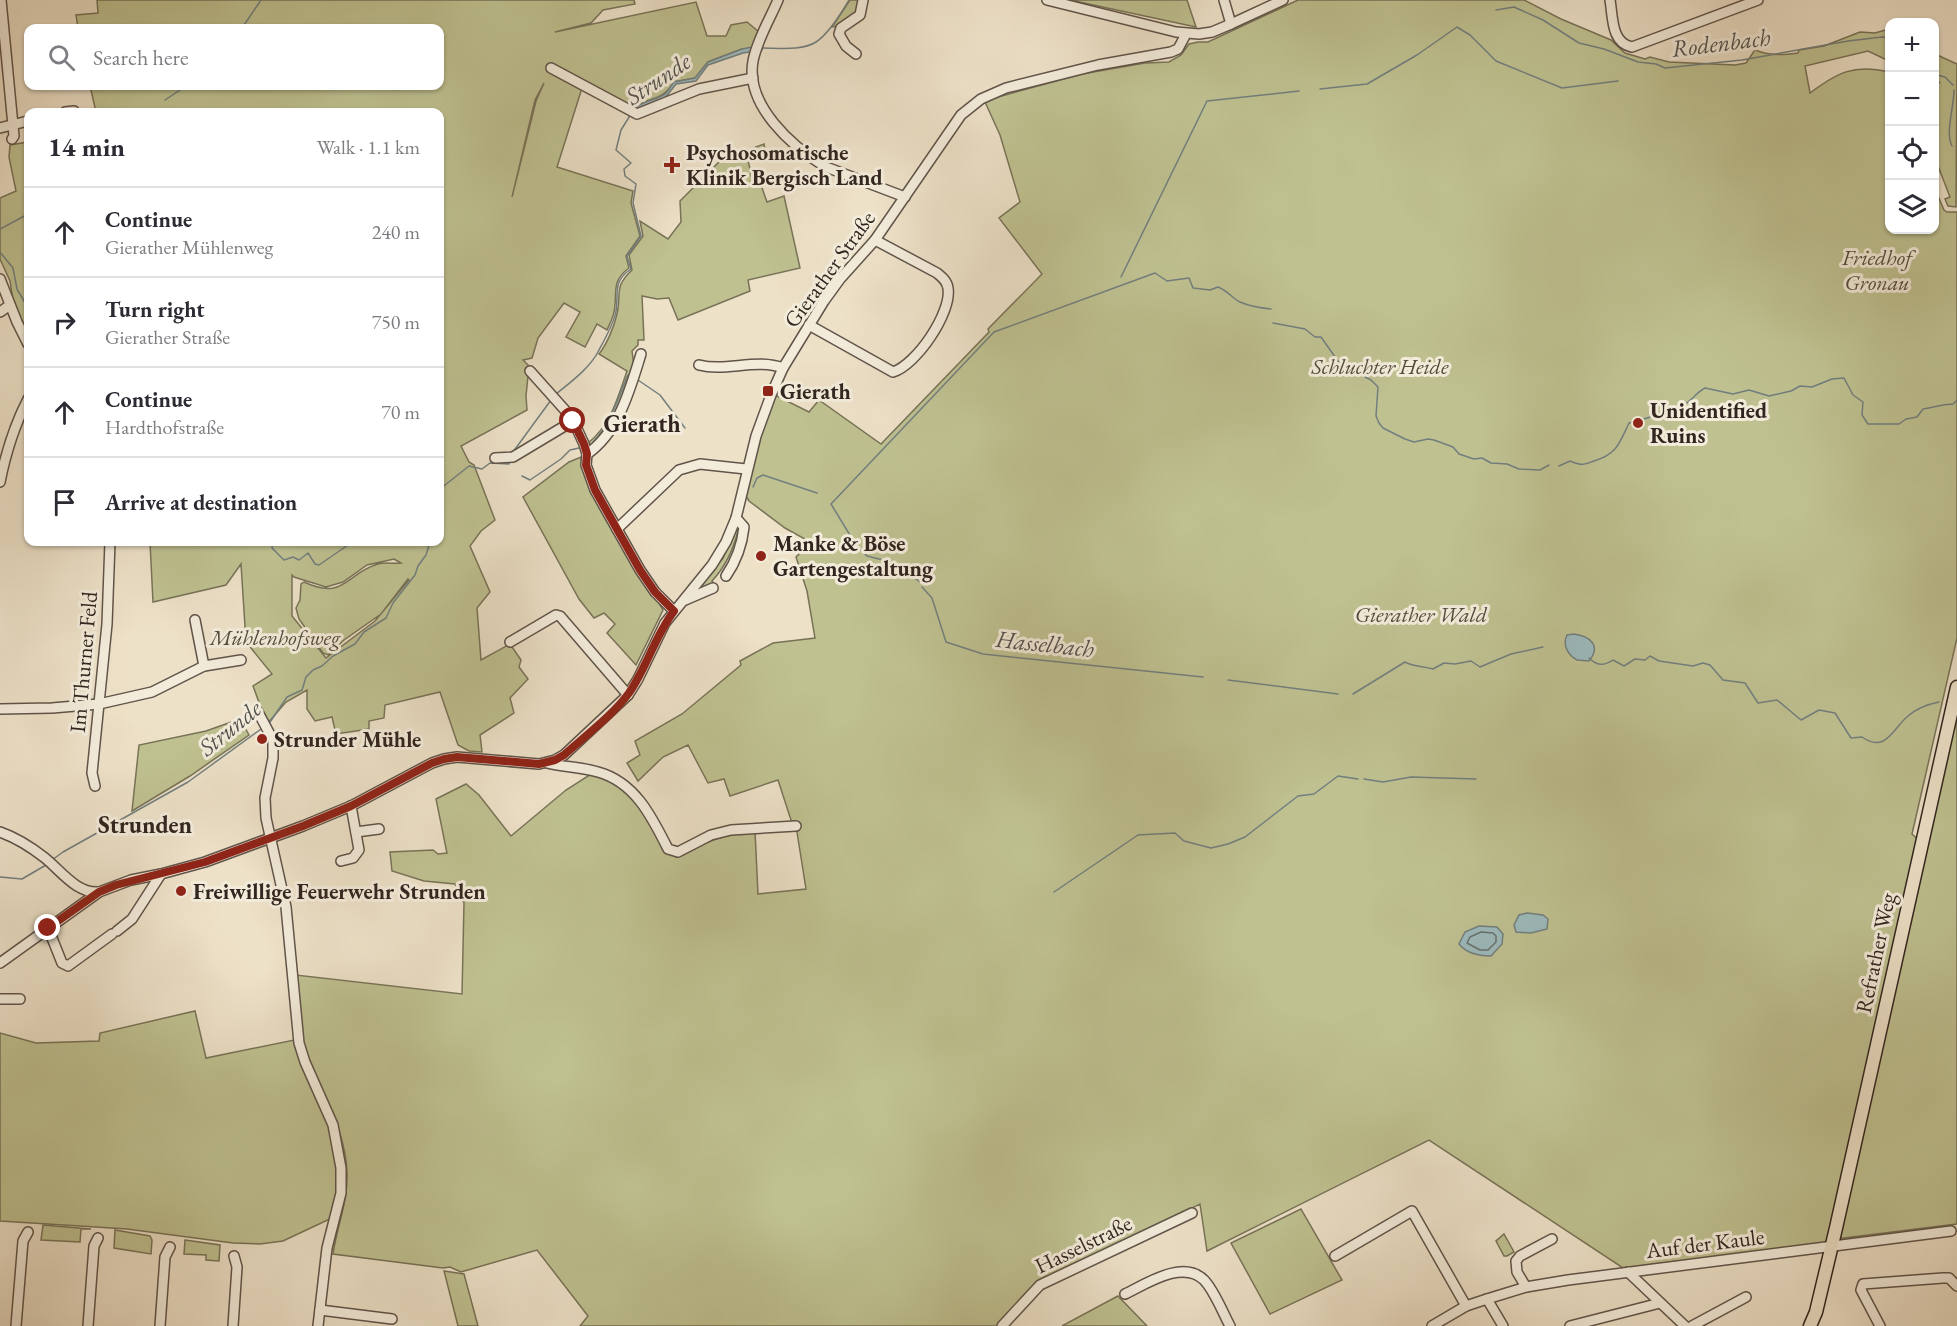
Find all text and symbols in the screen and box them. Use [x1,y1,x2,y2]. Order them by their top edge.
map controls [1885,18,1939,234]
button: + [1885,18,1939,72]
water label: Rodenbach [1670,21,1773,64]
search box [24,24,444,90]
icon: search [45,41,78,74]
text: Search here [93,43,188,72]
water label: Strunde [618,45,697,112]
button: − [1885,72,1939,126]
button: locate [1885,126,1939,180]
text: 14 min [48,130,125,164]
text: Walk · 1.1 km [317,134,420,160]
place label: Psychosomatische Klinik Bergisch Land [686,138,883,192]
marker: Psychosomatische Klinik Bergisch Land [663,156,681,174]
button: layers [1885,180,1939,234]
text: Continue [105,205,192,234]
street label: Gierather Straße [777,205,882,333]
icon: ahead [48,216,81,249]
text: 240 m [372,219,420,245]
text: Gierather Mühlenweg [105,234,273,260]
park label: Friedhof Gronau [1841,243,1917,297]
text: Turn right [105,295,204,324]
icon: right [48,306,81,339]
text: 750 m [372,309,420,335]
text: Gierather Straße [105,324,230,350]
park label: Schluchter Heide [1311,352,1449,381]
place label: Gierath [780,377,851,406]
marker: Gierath [761,384,775,398]
text: Continue [105,385,192,414]
icon: ahead [48,396,81,429]
place label: Unidentified Ruins [1650,396,1767,450]
text: 70 m [381,399,420,425]
route start [559,407,585,433]
district label: Gierath [603,408,681,439]
text: Hardthofstraße [105,414,224,440]
marker: Unidentified Ruins [1631,416,1645,430]
icon: arrive [48,486,81,519]
text: Arrive at destination [105,488,297,517]
place label: Manke & Böse Gartengestaltung [773,529,934,583]
marker: Manke & Böse Gartengestaltung [754,549,768,563]
street label: Im Thurner Feld [63,589,104,734]
park label: Gierather Wald [1355,600,1488,629]
park label: Mühlenhofsweg [208,623,341,652]
water label: Hasselbach [993,623,1096,664]
water label: Strunde [191,692,268,763]
place label: Strunder Mühle [274,725,421,754]
marker: Strunder Mühle [255,732,269,746]
district label: Strunden [98,809,192,840]
place label: Freiwillige Feuerwehr Strunden [193,877,486,906]
marker: Freiwillige Feuerwehr Strunden [174,884,188,898]
street label: Refrather Weg [1849,890,1902,1016]
route end [34,914,60,940]
street label: Hasselstraße [1030,1208,1137,1280]
street label: Auf der Kaule [1643,1222,1766,1265]

